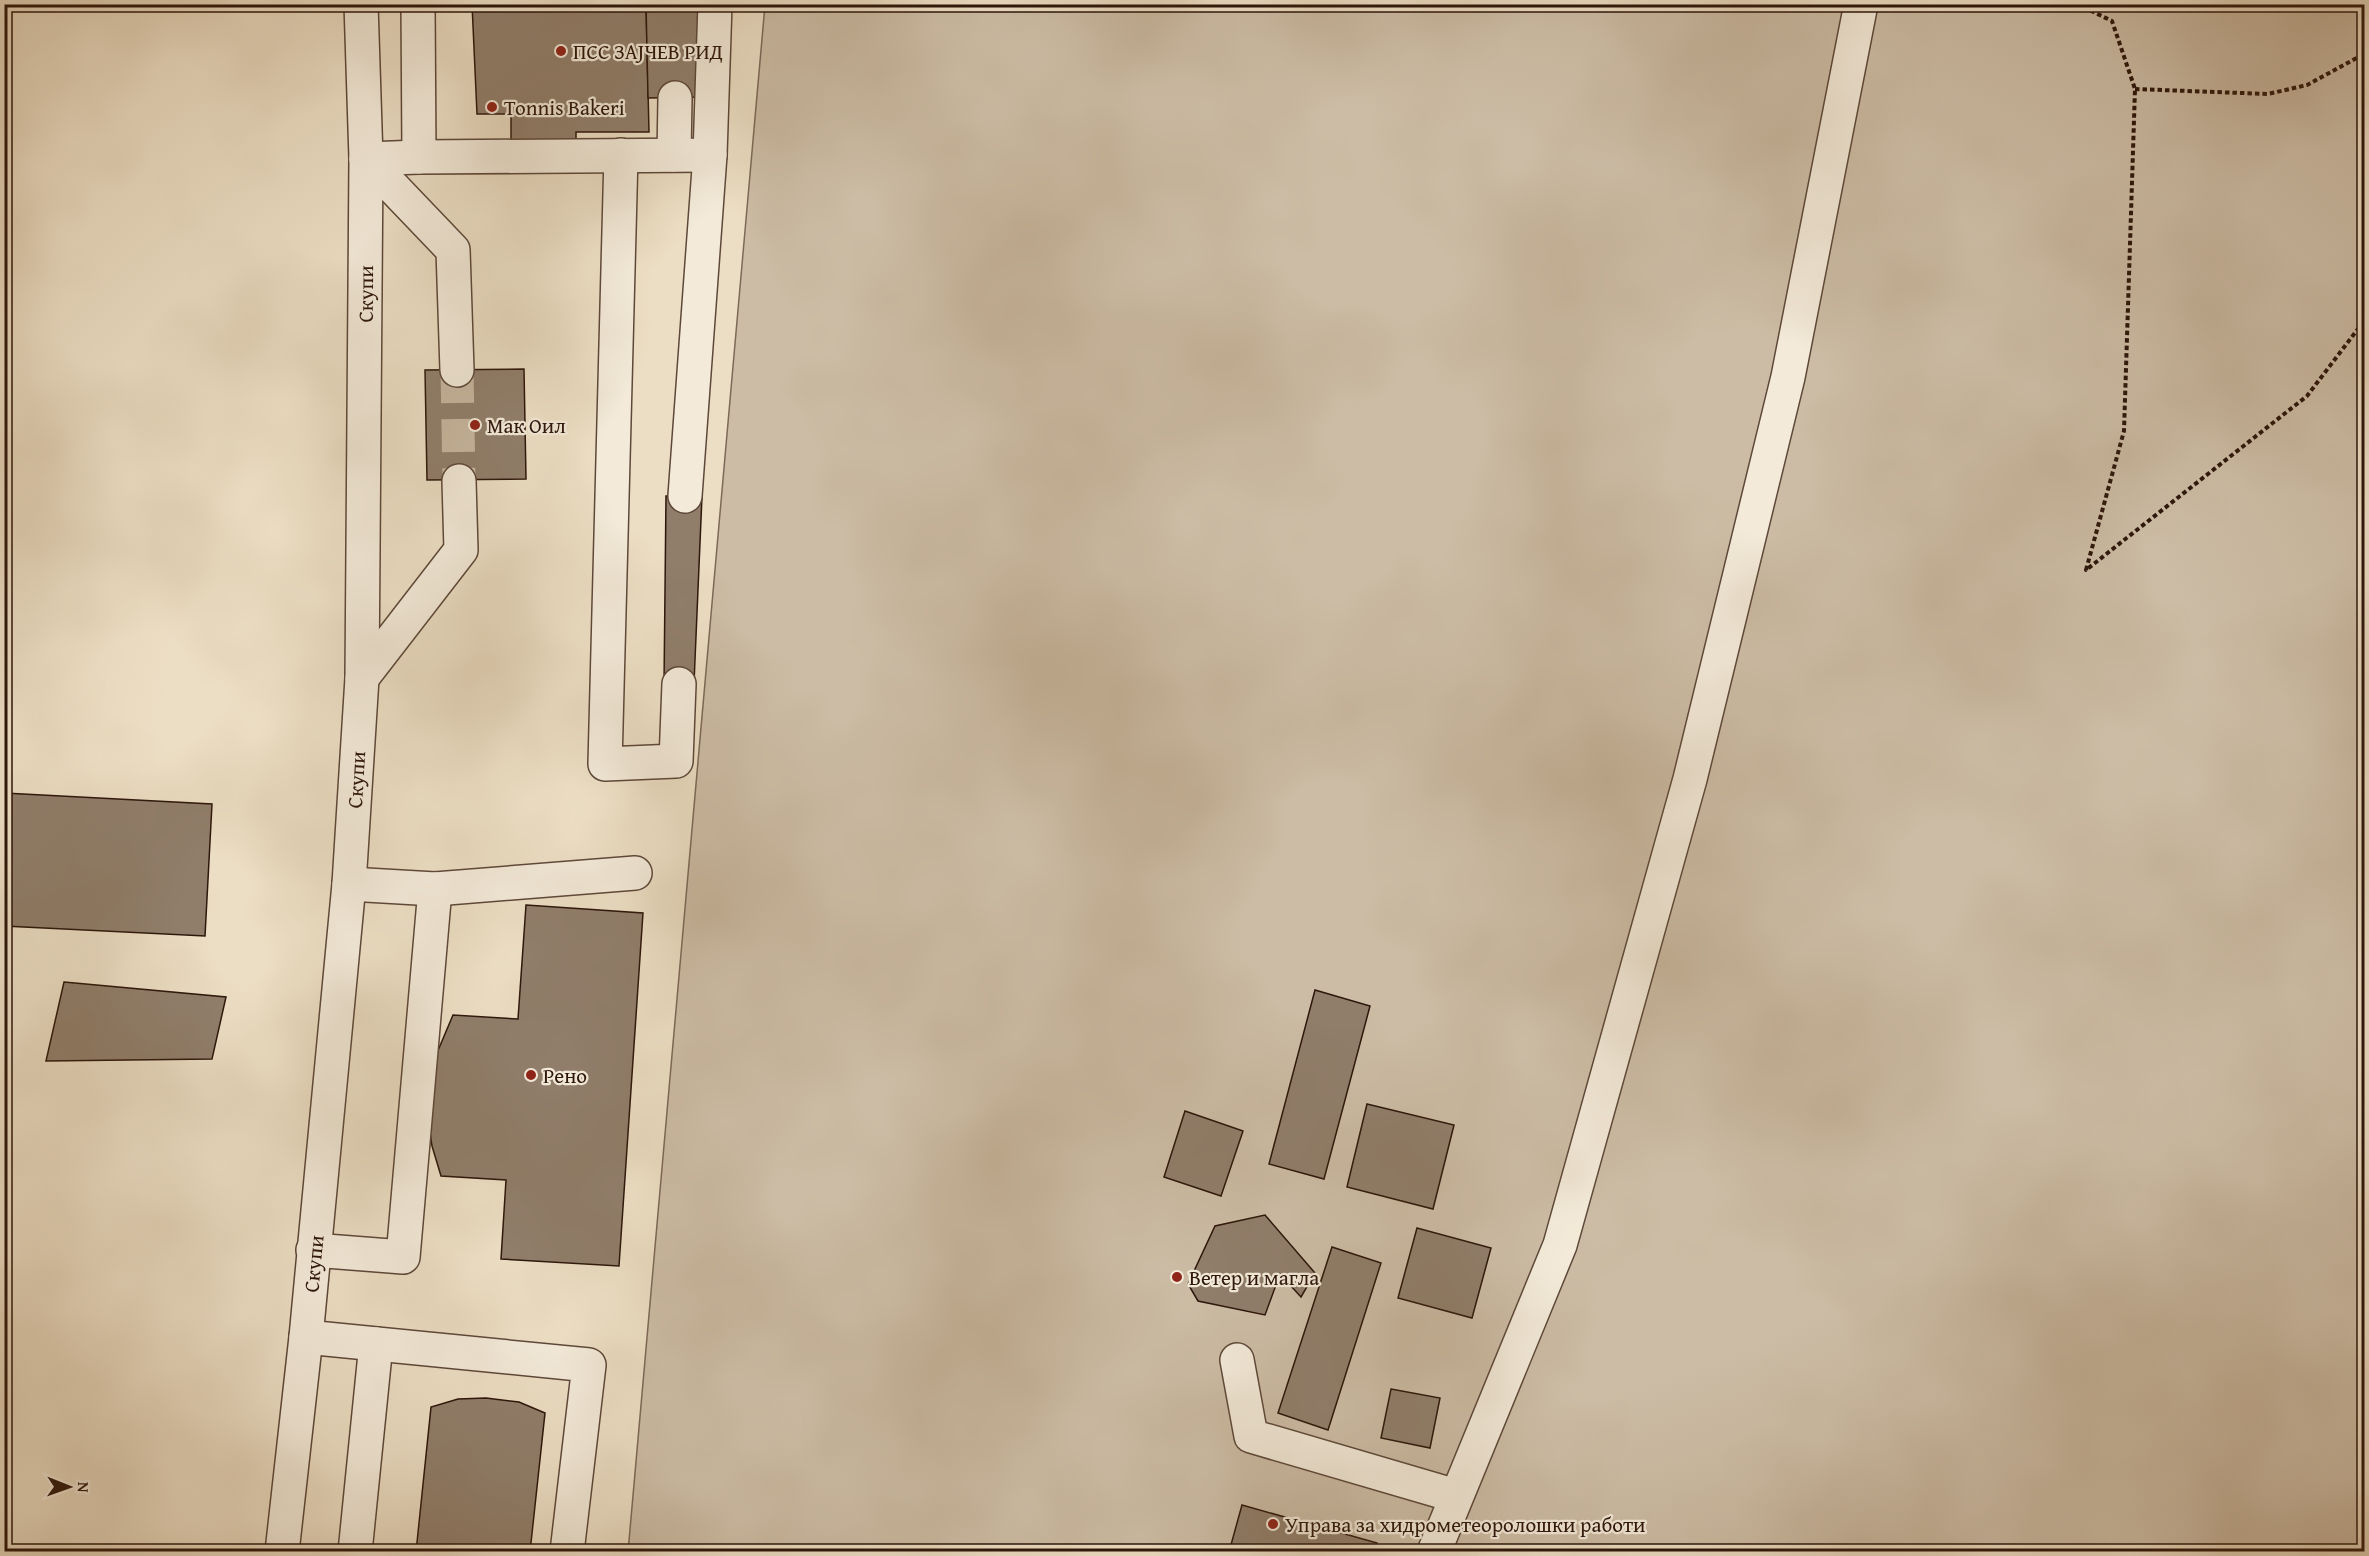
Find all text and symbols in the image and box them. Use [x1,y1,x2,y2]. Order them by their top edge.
place label: ПСС ЗАЈЧЕВ РИД [573,36,723,67]
marker: ПСС ЗАЈЧЕВ РИД [554,44,568,58]
place label: Tonnis Bakeri [504,92,625,123]
marker: Tonnis Bakeri [485,100,499,114]
street label: Скупи [349,265,381,323]
place label: Мак Оил [487,410,566,441]
marker: Мак Оил [468,418,482,432]
street label: Скупи [338,750,373,809]
place label: Рено [543,1060,587,1091]
marker: Рено [524,1068,538,1082]
street label: Скупи [295,1234,331,1294]
place label: Ветер и магла [1189,1262,1319,1293]
marker: Ветер и магла [1170,1270,1184,1284]
north arrow [39,1457,99,1517]
text: N [72,1482,96,1493]
place label: Управа за хидрометеоролошки работи [1285,1509,1646,1540]
marker: Управа за хидрометеоролошки работи [1266,1517,1280,1531]

